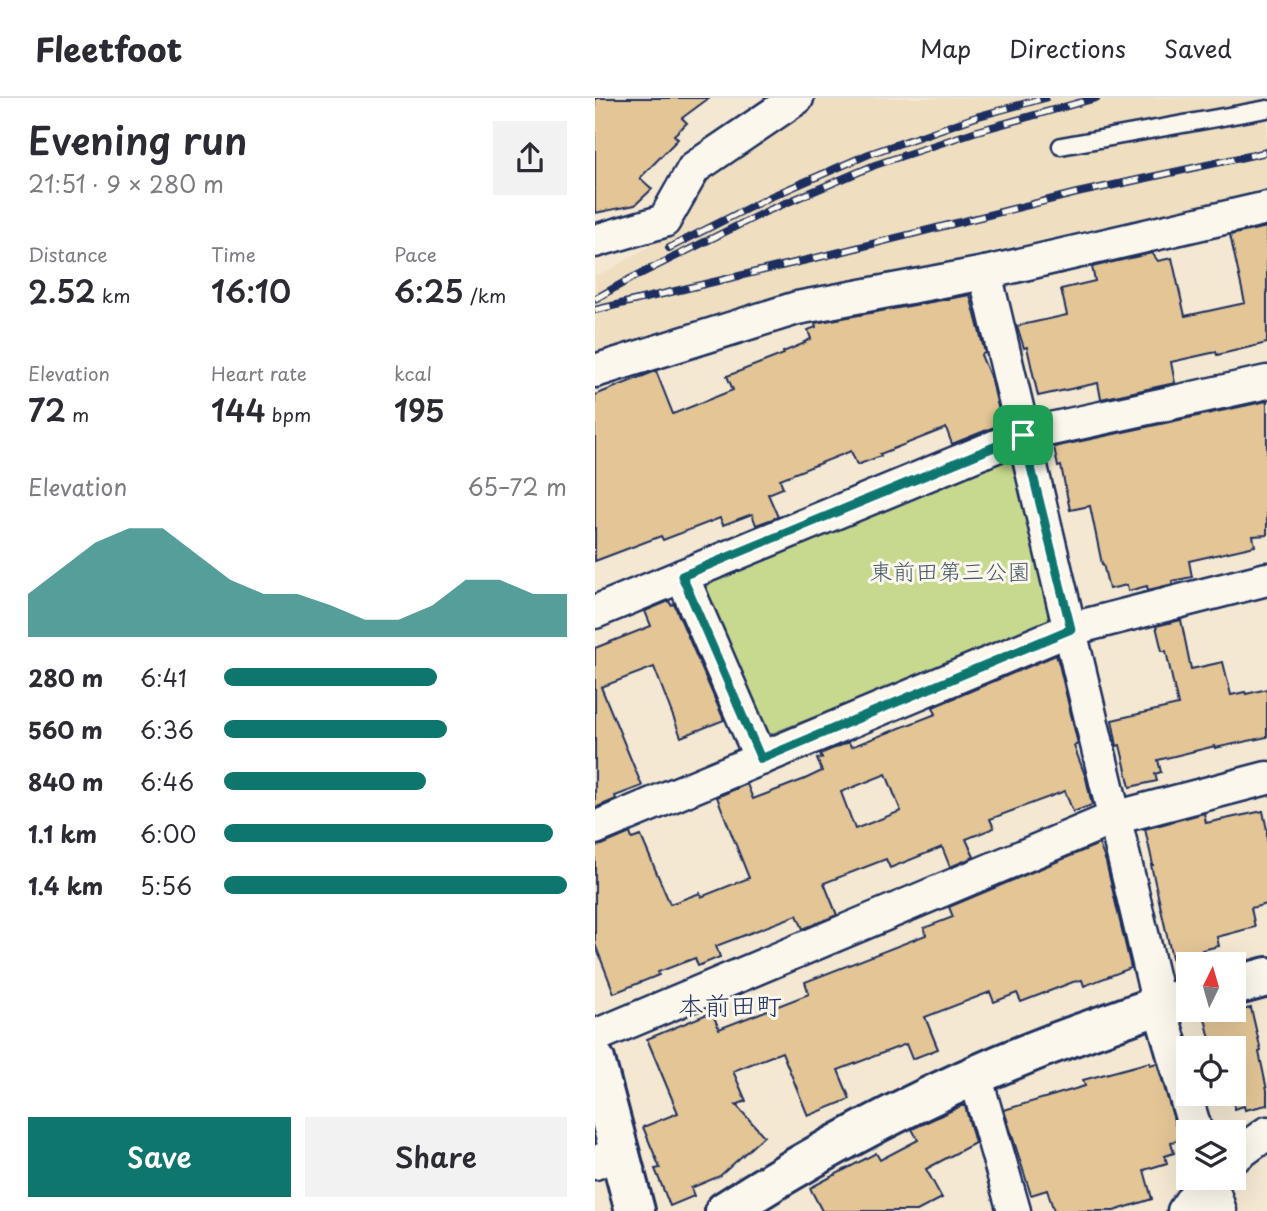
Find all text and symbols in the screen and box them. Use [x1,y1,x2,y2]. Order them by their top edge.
text: Fleetfoot [35,23,182,73]
text: Map [920,30,971,66]
text: Directions [1009,30,1126,66]
text: Saved [1164,30,1232,66]
text: Evening run [28,111,247,168]
button: share [493,121,567,195]
text: 21:51 · 9 × 280 m [28,166,224,201]
text: Distance [28,240,108,268]
text: Time [211,240,256,268]
text: Pace [394,240,437,268]
text: 2.52 [28,268,96,313]
text: 16:10 [211,268,291,313]
text: 6:25 [394,268,464,313]
text: km [96,281,130,309]
text: /km [464,281,506,309]
text: Elevation [28,359,110,387]
text: Heart rate [211,359,307,387]
text: kcal [394,359,432,387]
text: 72 [28,387,66,432]
text: 144 [211,387,266,432]
text: 195 [394,387,445,432]
text: m [66,400,89,428]
text: bpm [266,400,311,428]
pin [993,405,1053,465]
icon: arrive [1004,416,1042,454]
text: Elevation [28,469,127,504]
text: 65–72 m [468,469,567,504]
park label: 東前田第三公園 [870,553,1031,588]
text: 280 m [28,660,103,695]
text: 6:41 [140,660,187,695]
text: 560 m [28,712,103,747]
text: 6:36 [140,712,194,747]
text: 840 m [28,764,104,799]
text: 6:46 [140,764,194,799]
text: 1.1 km [28,816,97,851]
text: 6:00 [140,816,196,851]
text: 1.4 km [28,868,103,903]
text: 5:56 [140,868,192,903]
north arrow [1176,952,1246,1022]
map controls [1176,952,1246,1190]
district label: 本前田町 [678,985,782,1024]
button: locate [1176,1036,1246,1106]
button: Save [28,1117,291,1197]
button: Share [305,1117,567,1197]
button: layers [1176,1120,1246,1190]

